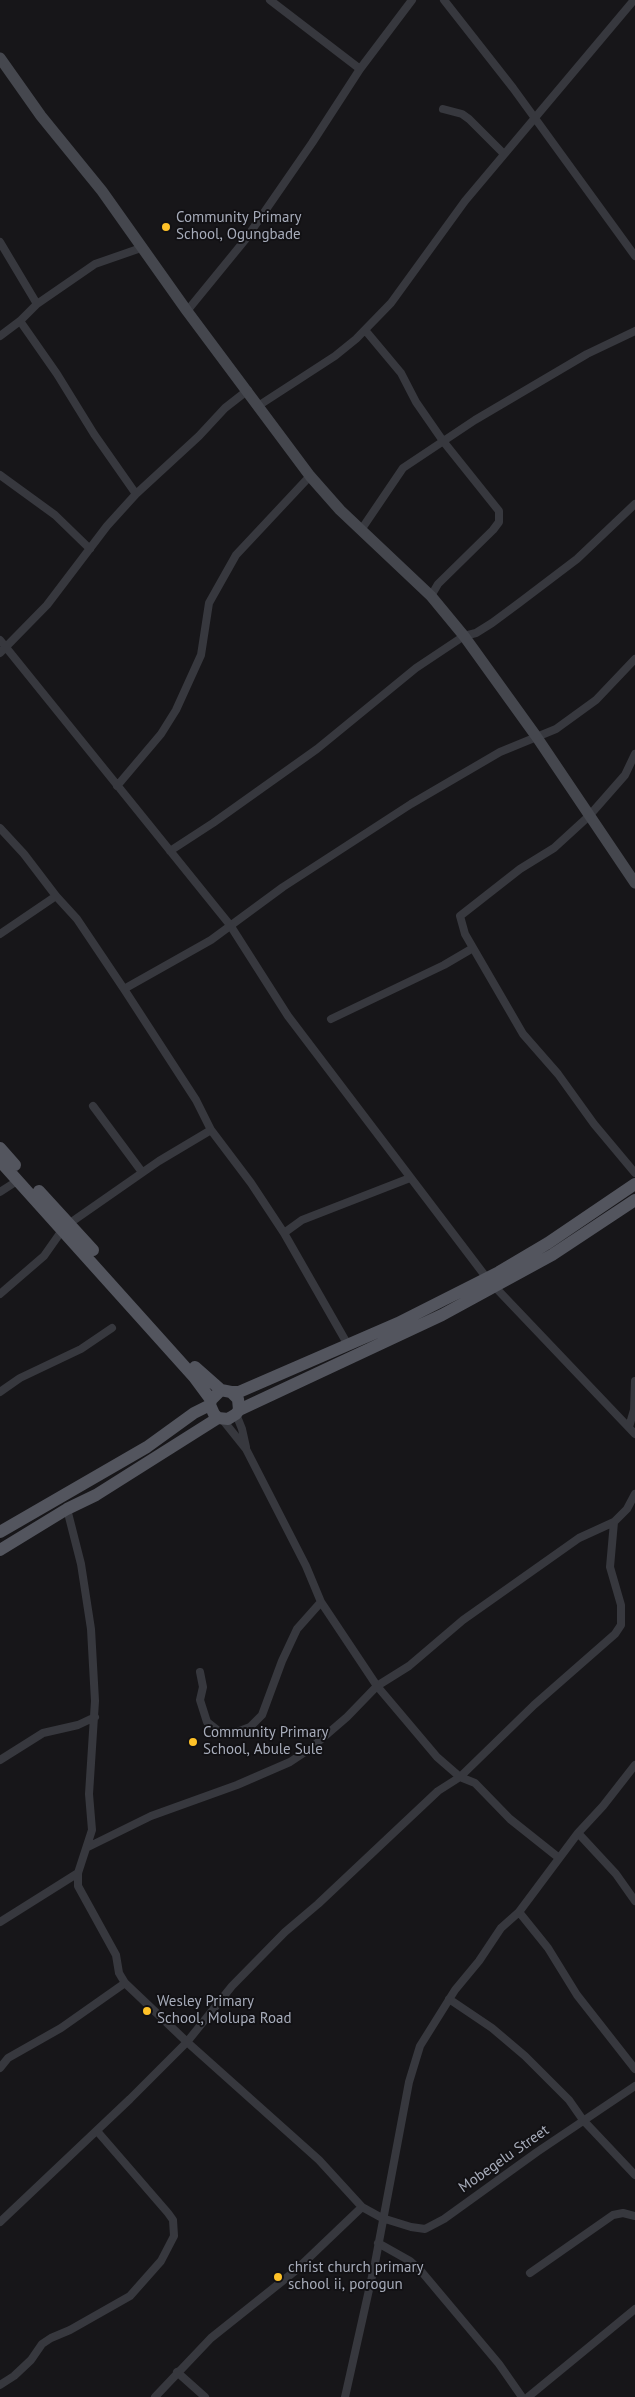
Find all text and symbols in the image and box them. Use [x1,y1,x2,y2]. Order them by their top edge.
place label: Community Primary School, Ogungbade [176,209,302,244]
marker: Community Primary School, Ogungbade [160,221,172,233]
place label: Community Primary School, Abule Sule [203,1724,329,1759]
marker: Community Primary School, Abule Sule [187,1736,199,1748]
place label: Wesley Primary School, Molupa Road [157,1993,291,2028]
marker: Wesley Primary School, Molupa Road [141,2005,153,2017]
street label: Mobegelu Street [455,2121,553,2197]
place label: christ church primary school ii, porogun [288,2259,424,2294]
marker: christ church primary school ii, porogun [272,2271,284,2283]

